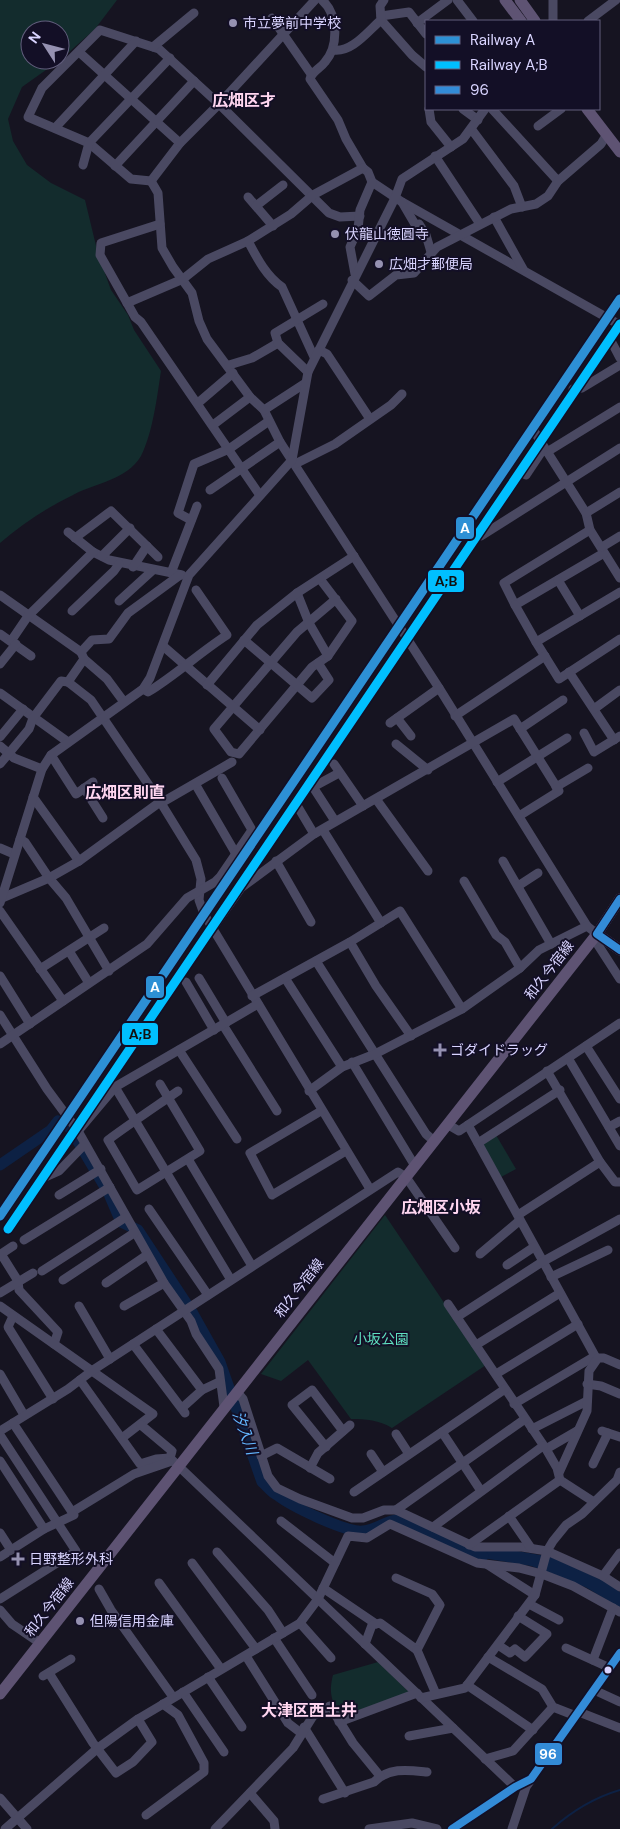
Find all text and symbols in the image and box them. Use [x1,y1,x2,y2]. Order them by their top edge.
place label: 市立夢前中学校 [243,14,341,32]
marker: 市立夢前中学校 [227,17,239,29]
north arrow [20,20,70,70]
legend [425,20,600,110]
text: N [24,28,45,47]
text: Railway A [470,30,535,50]
text: Railway A;B [470,55,548,75]
text: 96 [470,80,489,100]
district label: 広畑区才 [212,90,276,111]
place label: 伏龍山徳圓寺 [345,225,429,243]
marker: 伏龍山徳圓寺 [329,228,341,240]
place label: 広畑才郵便局 [389,255,473,273]
marker: 広畑才郵便局 [373,258,385,270]
line badge: A [455,516,475,540]
text: A [460,519,470,537]
line badge: A;B [427,569,465,593]
text: A;B [435,572,457,590]
district label: 広畑区則直 [85,782,165,803]
street label: 和久今宿線 [520,937,578,1003]
line badge: A [145,975,165,999]
text: A [150,978,160,996]
line badge: A;B [121,1022,159,1046]
text: A;B [129,1025,151,1043]
place label: ゴダイドラッグ [450,1041,548,1059]
marker: ゴダイドラッグ [434,1044,446,1056]
district label: 広畑区小坂 [401,1197,481,1218]
street label: 和久今宿線 [270,1255,328,1321]
park label: 小坂公園 [353,1330,409,1348]
water label: 汐入川 [228,1408,263,1459]
place label: 日野整形外科 [29,1550,113,1568]
marker: 日野整形外科 [11,1552,25,1566]
street label: 和久今宿線 [20,1574,78,1640]
place label: 但陽信用金庫 [90,1612,174,1630]
marker: 但陽信用金庫 [74,1615,86,1627]
unlabelled marker [603,1665,613,1675]
district label: 大津区西土井 [261,1700,357,1721]
line badge: 96 [534,1742,563,1766]
text: 96 [539,1745,557,1763]

